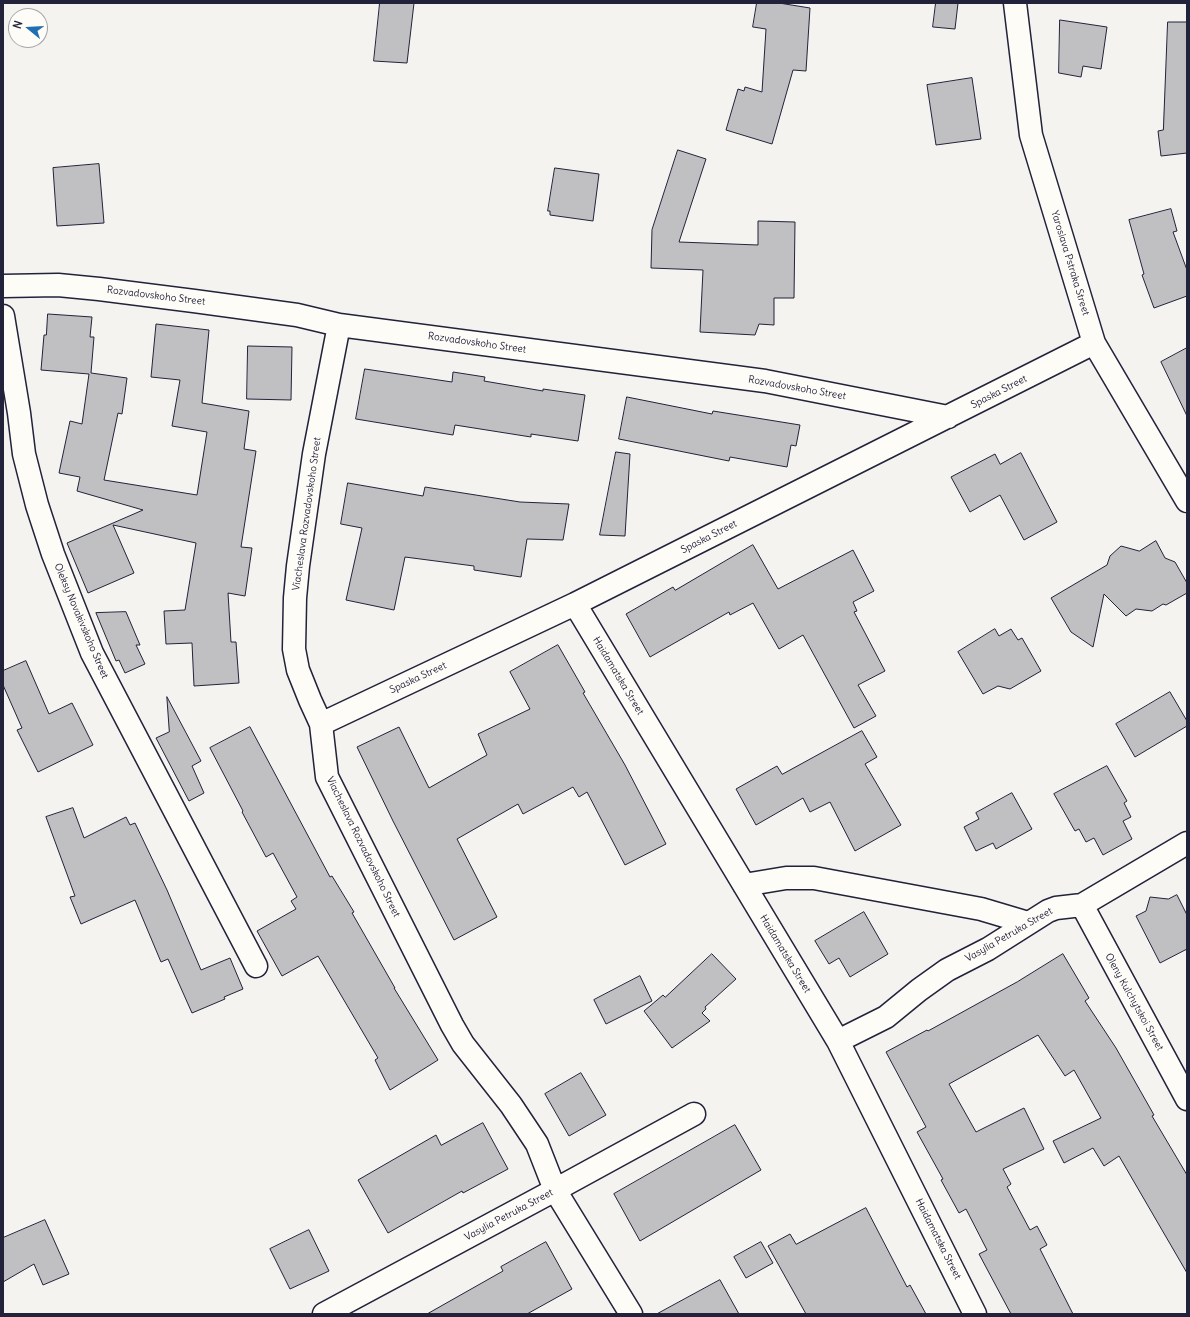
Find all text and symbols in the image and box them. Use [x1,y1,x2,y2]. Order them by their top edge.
north arrow [8,8,48,48]
text: N [10,19,25,30]
street label: Yaroslava Pstraka Street [1048,209,1092,317]
street label: Rozvadovskoho Street [106,284,206,308]
street label: Rozvadovskoho Street [427,330,527,356]
street label: Rozvadovskoho Street [747,373,847,403]
street label: Spaska Street [969,373,1029,411]
street label: Viacheslava Rozvadovskoho Street [290,436,324,592]
street label: Spaska Street [679,518,739,556]
street label: Oleksy Novakivskoho Street [51,562,111,680]
street label: Haidamatska Street [590,635,646,717]
street label: Spaska Street [388,660,448,696]
street label: Viacheslava Rozvadovskoho Street [324,775,402,919]
street label: Vasylia Petruka Street [963,905,1055,965]
street label: Haidamatska Street [757,913,813,995]
street label: Oleny Kulchytskoi Street [1102,951,1166,1053]
street label: Vasylia Petruka Street [463,1187,555,1243]
street label: Haidamatska Street [912,1197,964,1281]

